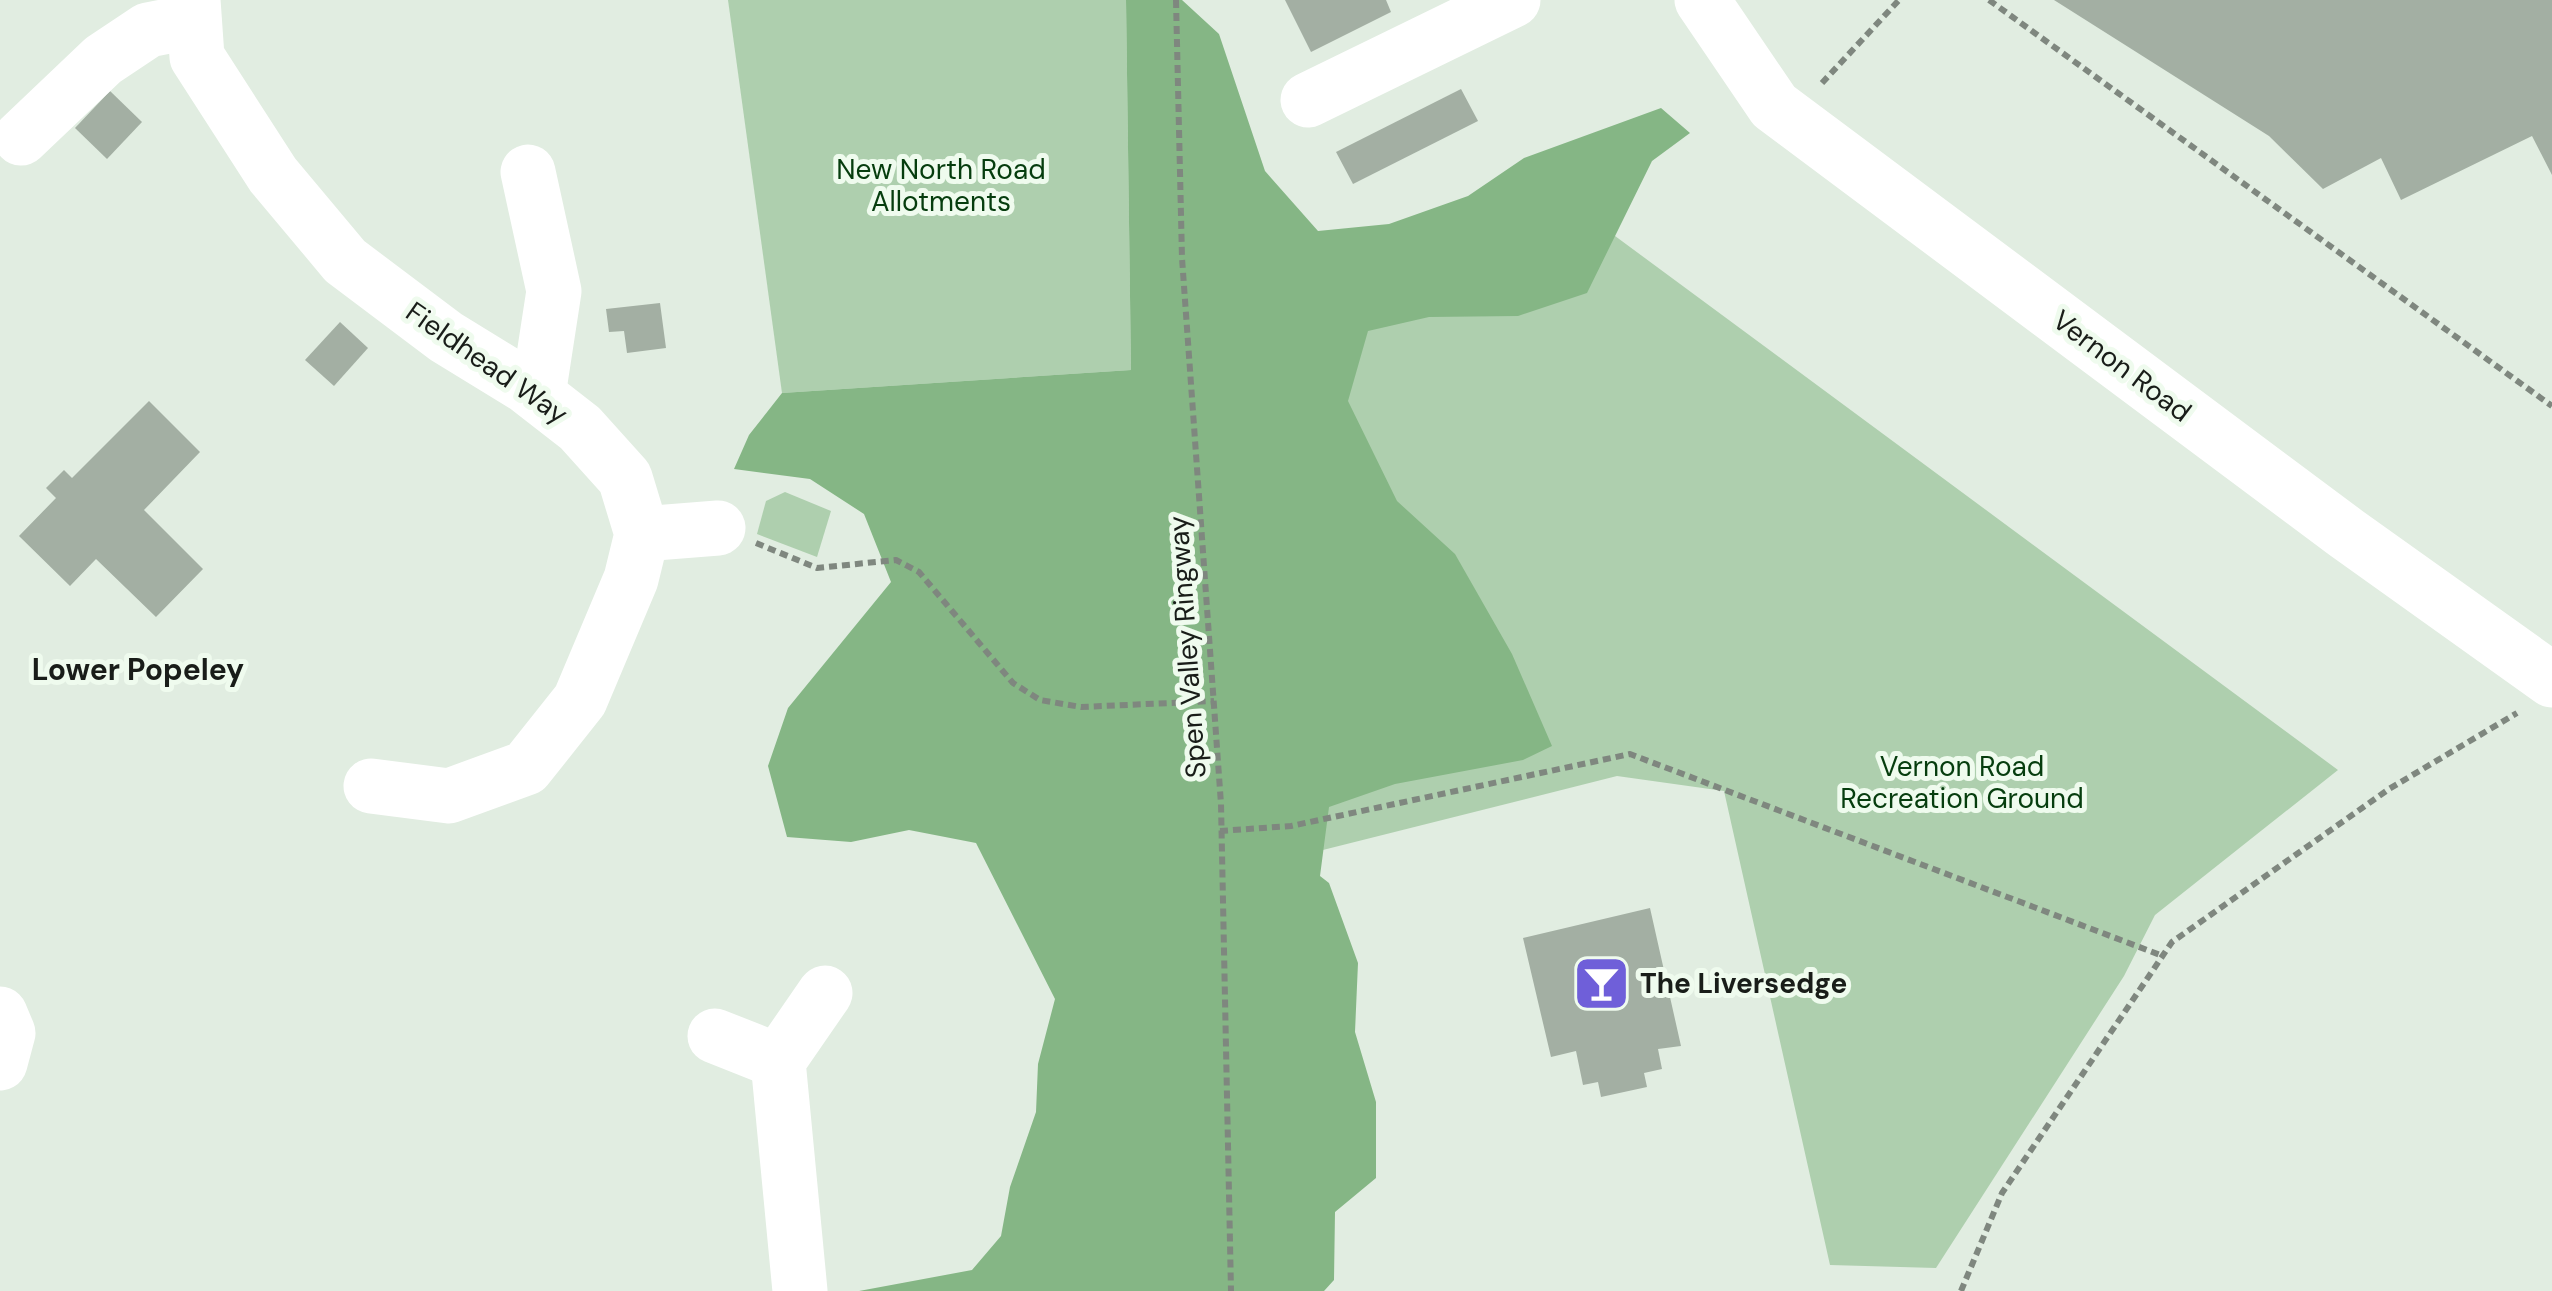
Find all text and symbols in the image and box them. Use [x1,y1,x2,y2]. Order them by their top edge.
park label: New North Road Allotments [836,151,1046,220]
street label: Fieldhead Way [399,293,575,433]
street label: Vernon Road [2045,302,2199,430]
street label: Spen Valley Ringway [1159,515,1215,779]
district label: Lower Popeley [32,650,244,689]
park label: Vernon Road Recreation Ground [1840,748,2084,817]
bar icon: The Liversedge [1571,953,1631,1013]
place label: The Liversedge [1640,965,1847,1002]

